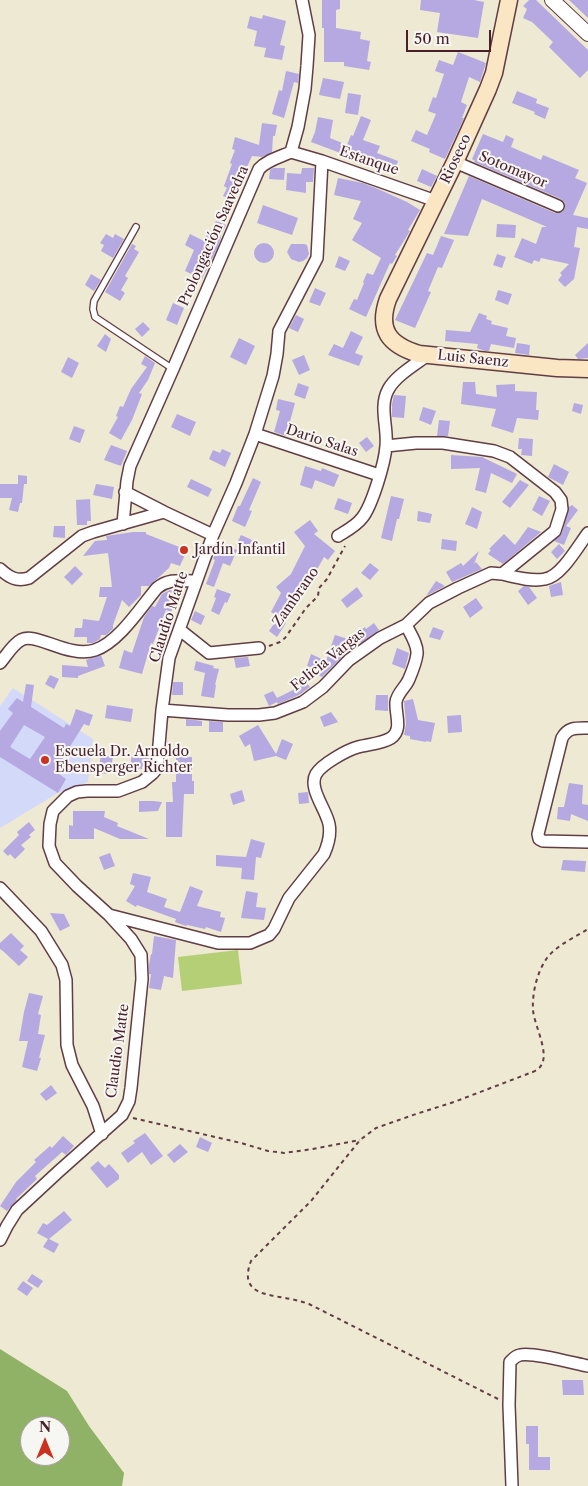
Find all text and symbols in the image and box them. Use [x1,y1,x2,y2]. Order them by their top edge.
scale bar [408,20,493,52]
text: 50 m [414,29,450,48]
street label: Rioseco [437,131,475,187]
street label: Estanque [337,143,401,179]
street label: Sotomayor [476,148,550,192]
street label: Prolongación Saavedra [175,163,253,309]
street label: Luis Saenz [437,347,509,371]
street label: Dario Salas [284,421,360,461]
place label: Jardín Infantil [194,542,286,558]
marker: Jardín Infantil [178,544,190,556]
street label: Zambrano [269,564,323,630]
street label: Claudio Matte [146,569,192,665]
street label: Felicia Vargas [288,625,368,695]
place label: Escuela Dr. Arnoldo Ebensperger Richter [55,744,192,776]
marker: Escuela Dr. Arnoldo Ebensperger Richter [39,754,51,766]
street label: Claudio Matte [103,1003,133,1099]
north arrow [20,1416,70,1466]
text: N [39,1418,51,1436]

